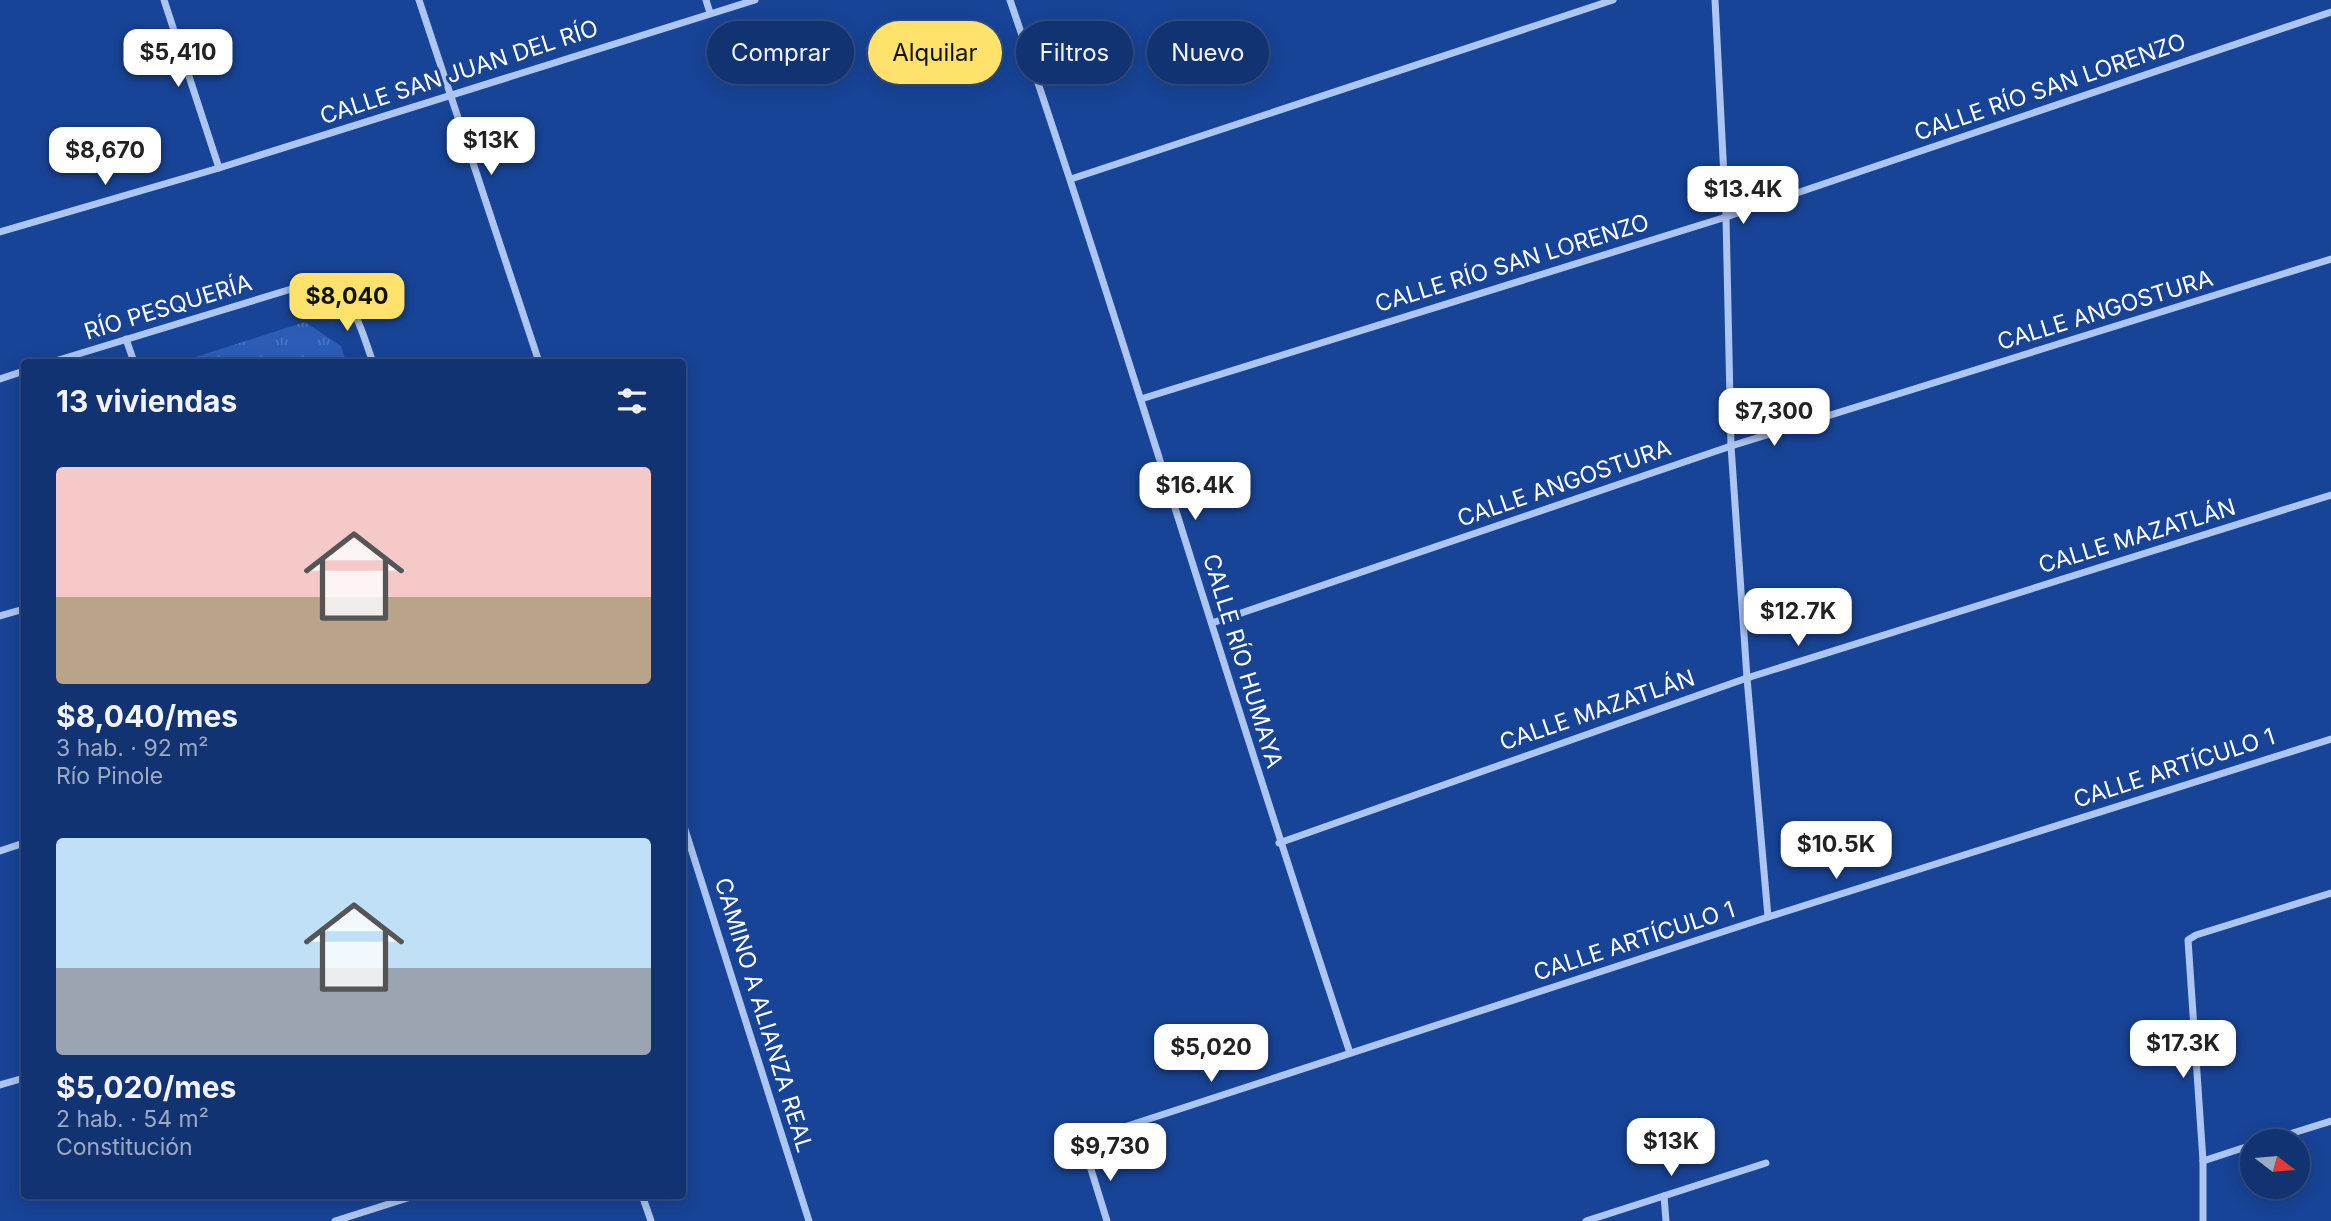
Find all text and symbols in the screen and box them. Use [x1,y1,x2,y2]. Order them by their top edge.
street label: CALLE SAN JUAN DEL RÍO [316,14,602,130]
chip: Comprar [707,21,854,84]
chip: Alquilar [868,21,1002,84]
chip: Filtros [1016,21,1133,84]
chip: Nuevo [1147,21,1269,84]
street label: CALLE RÍO SAN LORENZO [1911,27,2189,147]
pin: $5,410 [121,29,235,89]
text: $5,410 [139,38,217,66]
pin: $13K [450,118,532,177]
text: $13K [463,126,519,154]
pin: $8,670 [48,128,162,187]
text: $8,670 [65,136,145,164]
pin: $13.4K [1686,166,1800,226]
text: $13.4K [1703,175,1783,203]
street label: CALLE RÍO SAN LORENZO [1372,208,1652,318]
street label: CALLE ANGOSTURA [1994,264,2216,356]
street label: RÍO PESQUERÍA [81,268,255,346]
pin: $8,040 [290,274,404,333]
text: $8,040 [305,282,389,310]
icon: filters [613,382,651,420]
text: 13 viviendas [56,383,237,419]
pin: $7,300 [1717,388,1831,448]
text: $7,300 [1735,397,1813,425]
street label: CALLE ANGOSTURA [1454,433,1675,533]
pin: $16.4K [1138,462,1252,522]
text: $16.4K [1155,471,1235,499]
street label: CALLE MAZATLÁN [2035,493,2239,579]
icon: home [291,513,417,639]
street label: CALLE RÍO HUMAYA [1197,551,1289,772]
pin: $12.7K [1741,588,1855,648]
text: $12.7K [1760,597,1836,625]
street label: CALLE MAZATLÁN [1496,663,1698,757]
text: $8,040/mes [56,698,238,734]
street label: CALLE ARTÍCULO 1 [2070,722,2278,814]
text: 3 hab. · 92 m² [56,734,209,762]
text: Río Pinole [56,762,163,790]
pin: $10.5K [1779,822,1893,881]
text: $10.5K [1797,830,1875,858]
street label: CAMINO A ALIANZA REAL [709,874,819,1156]
icon: home [291,884,417,1010]
street label: CALLE ARTÍCULO 1 [1530,895,1738,987]
pin: $17.3K [2126,1020,2240,1080]
pin: $5,020 [1154,1024,1268,1084]
text: $17.3K [2146,1029,2220,1057]
text: $5,020 [1170,1033,1252,1061]
text: $5,020/mes [56,1069,236,1105]
text: 2 hab. · 54 m² [56,1105,209,1133]
pin: $13K [1630,1118,1712,1178]
pin: $9,730 [1053,1124,1167,1183]
text: $13K [1643,1127,1699,1155]
north arrow [2240,1129,2310,1199]
map controls [2240,1129,2310,1199]
text: $9,730 [1070,1132,1150,1160]
text: Constitución [56,1133,193,1161]

